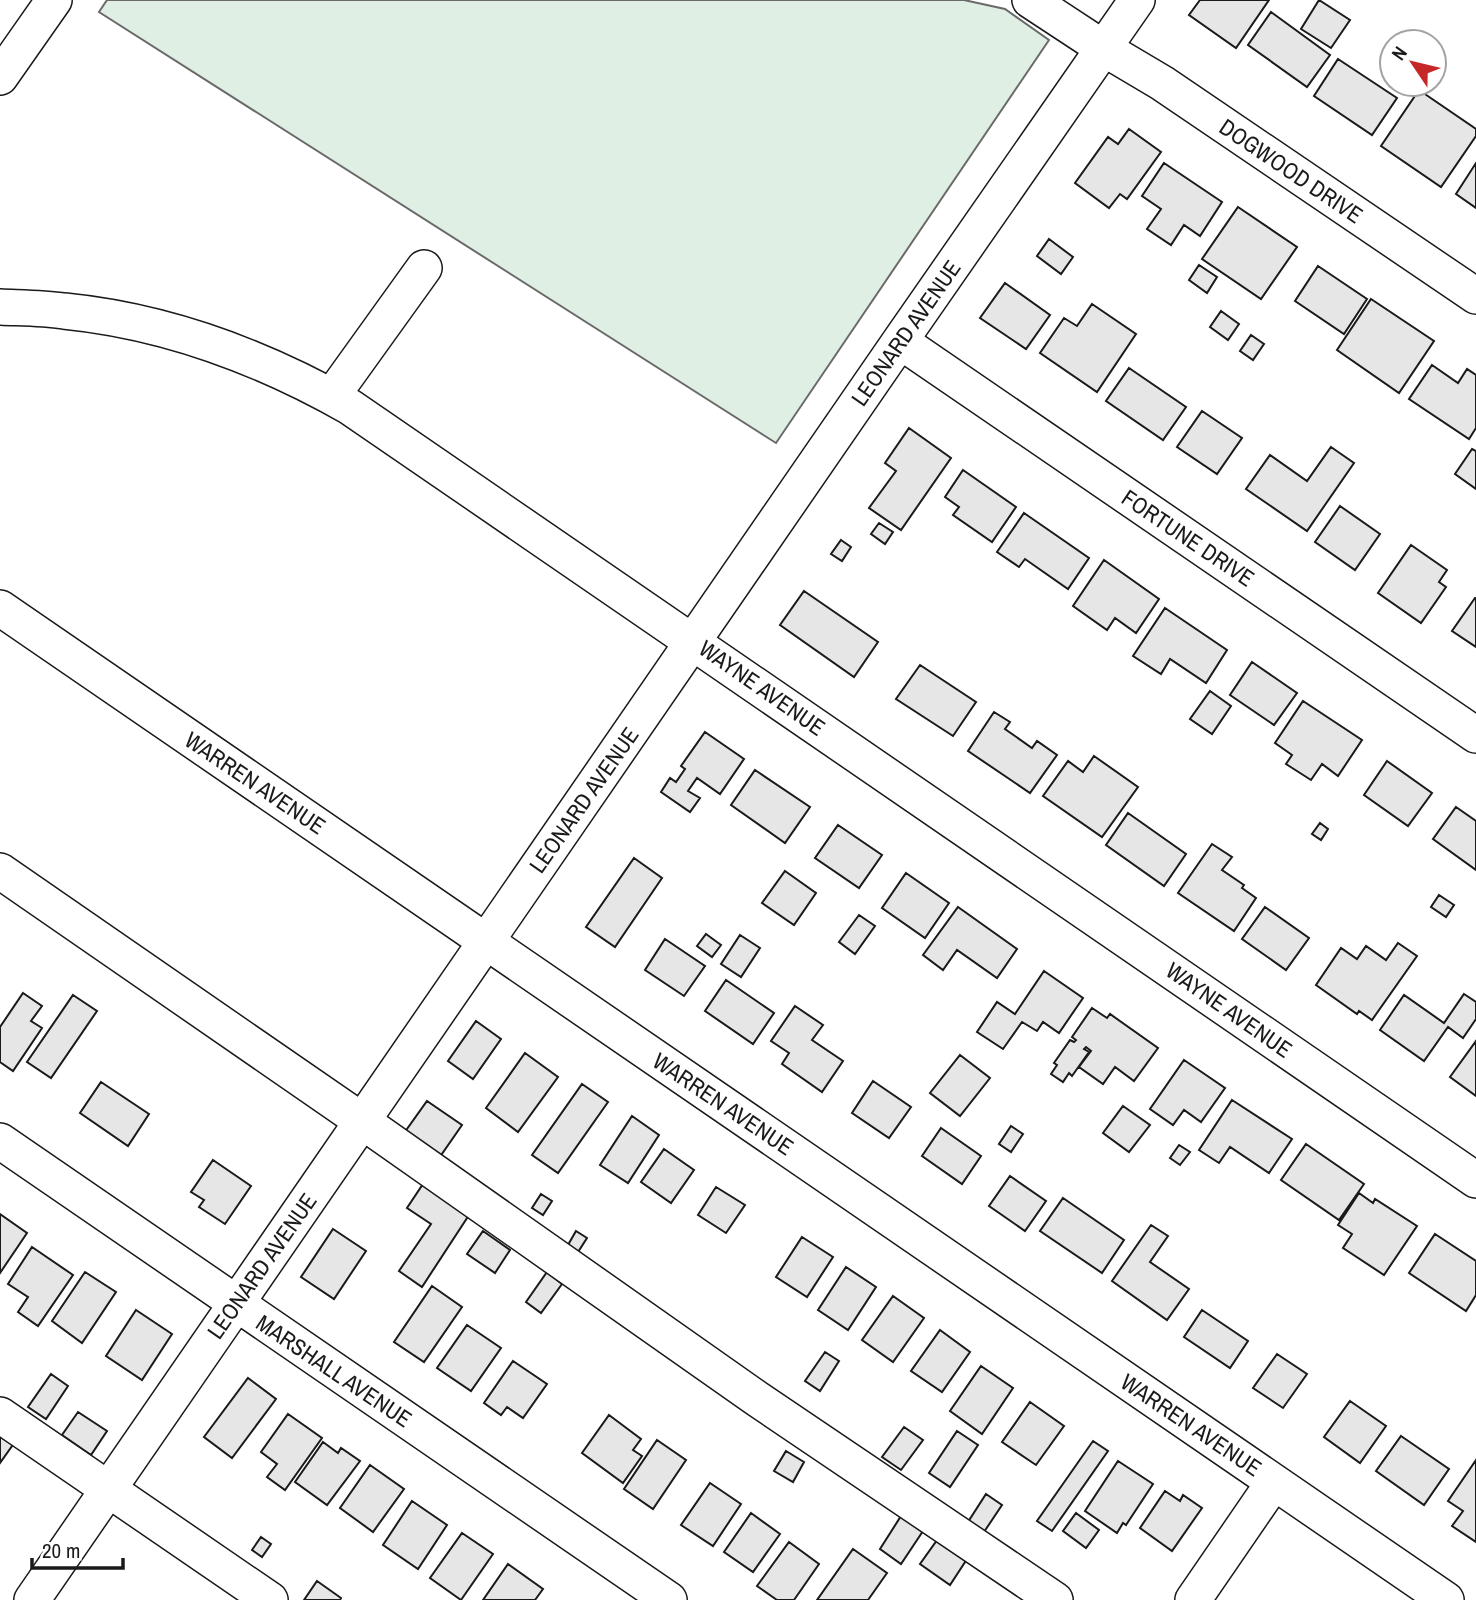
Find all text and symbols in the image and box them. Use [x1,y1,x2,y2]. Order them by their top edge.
north arrow [1378,28,1448,98]
text: N [1385,41,1413,65]
street label: DOGWOOD DRIVE [1214,111,1369,230]
street label: LEONARD AVENUE [844,254,967,412]
street label: FORTUNE DRIVE [1116,482,1261,593]
street label: WAYNE AVENUE [693,633,832,743]
street label: LEONARD AVENUE [522,721,645,879]
street label: WARREN AVENUE [179,724,332,841]
street label: WAYNE AVENUE [1160,955,1299,1065]
street label: WARREN AVENUE [647,1045,800,1162]
street label: LEONARD AVENUE [200,1187,323,1345]
street label: MARSHALL AVENUE [250,1307,418,1434]
street label: WARREN AVENUE [1115,1366,1268,1483]
scale bar [32,1526,122,1570]
text: 20 m [42,1536,80,1565]

